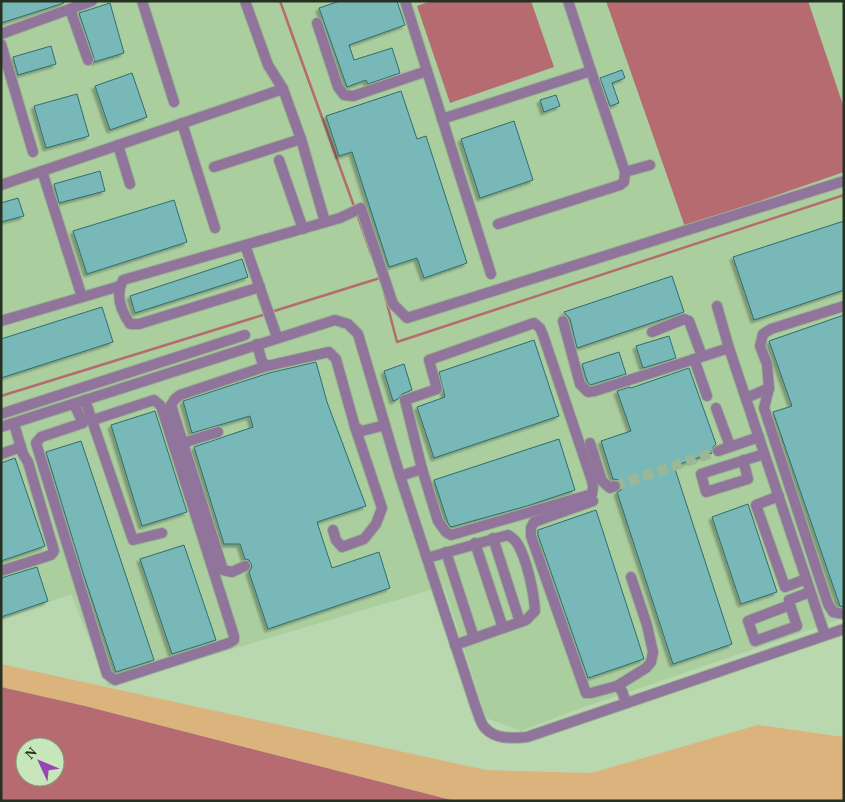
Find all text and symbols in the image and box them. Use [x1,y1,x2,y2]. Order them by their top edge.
north arrow [15,737,65,787]
text: N [22,744,40,762]

